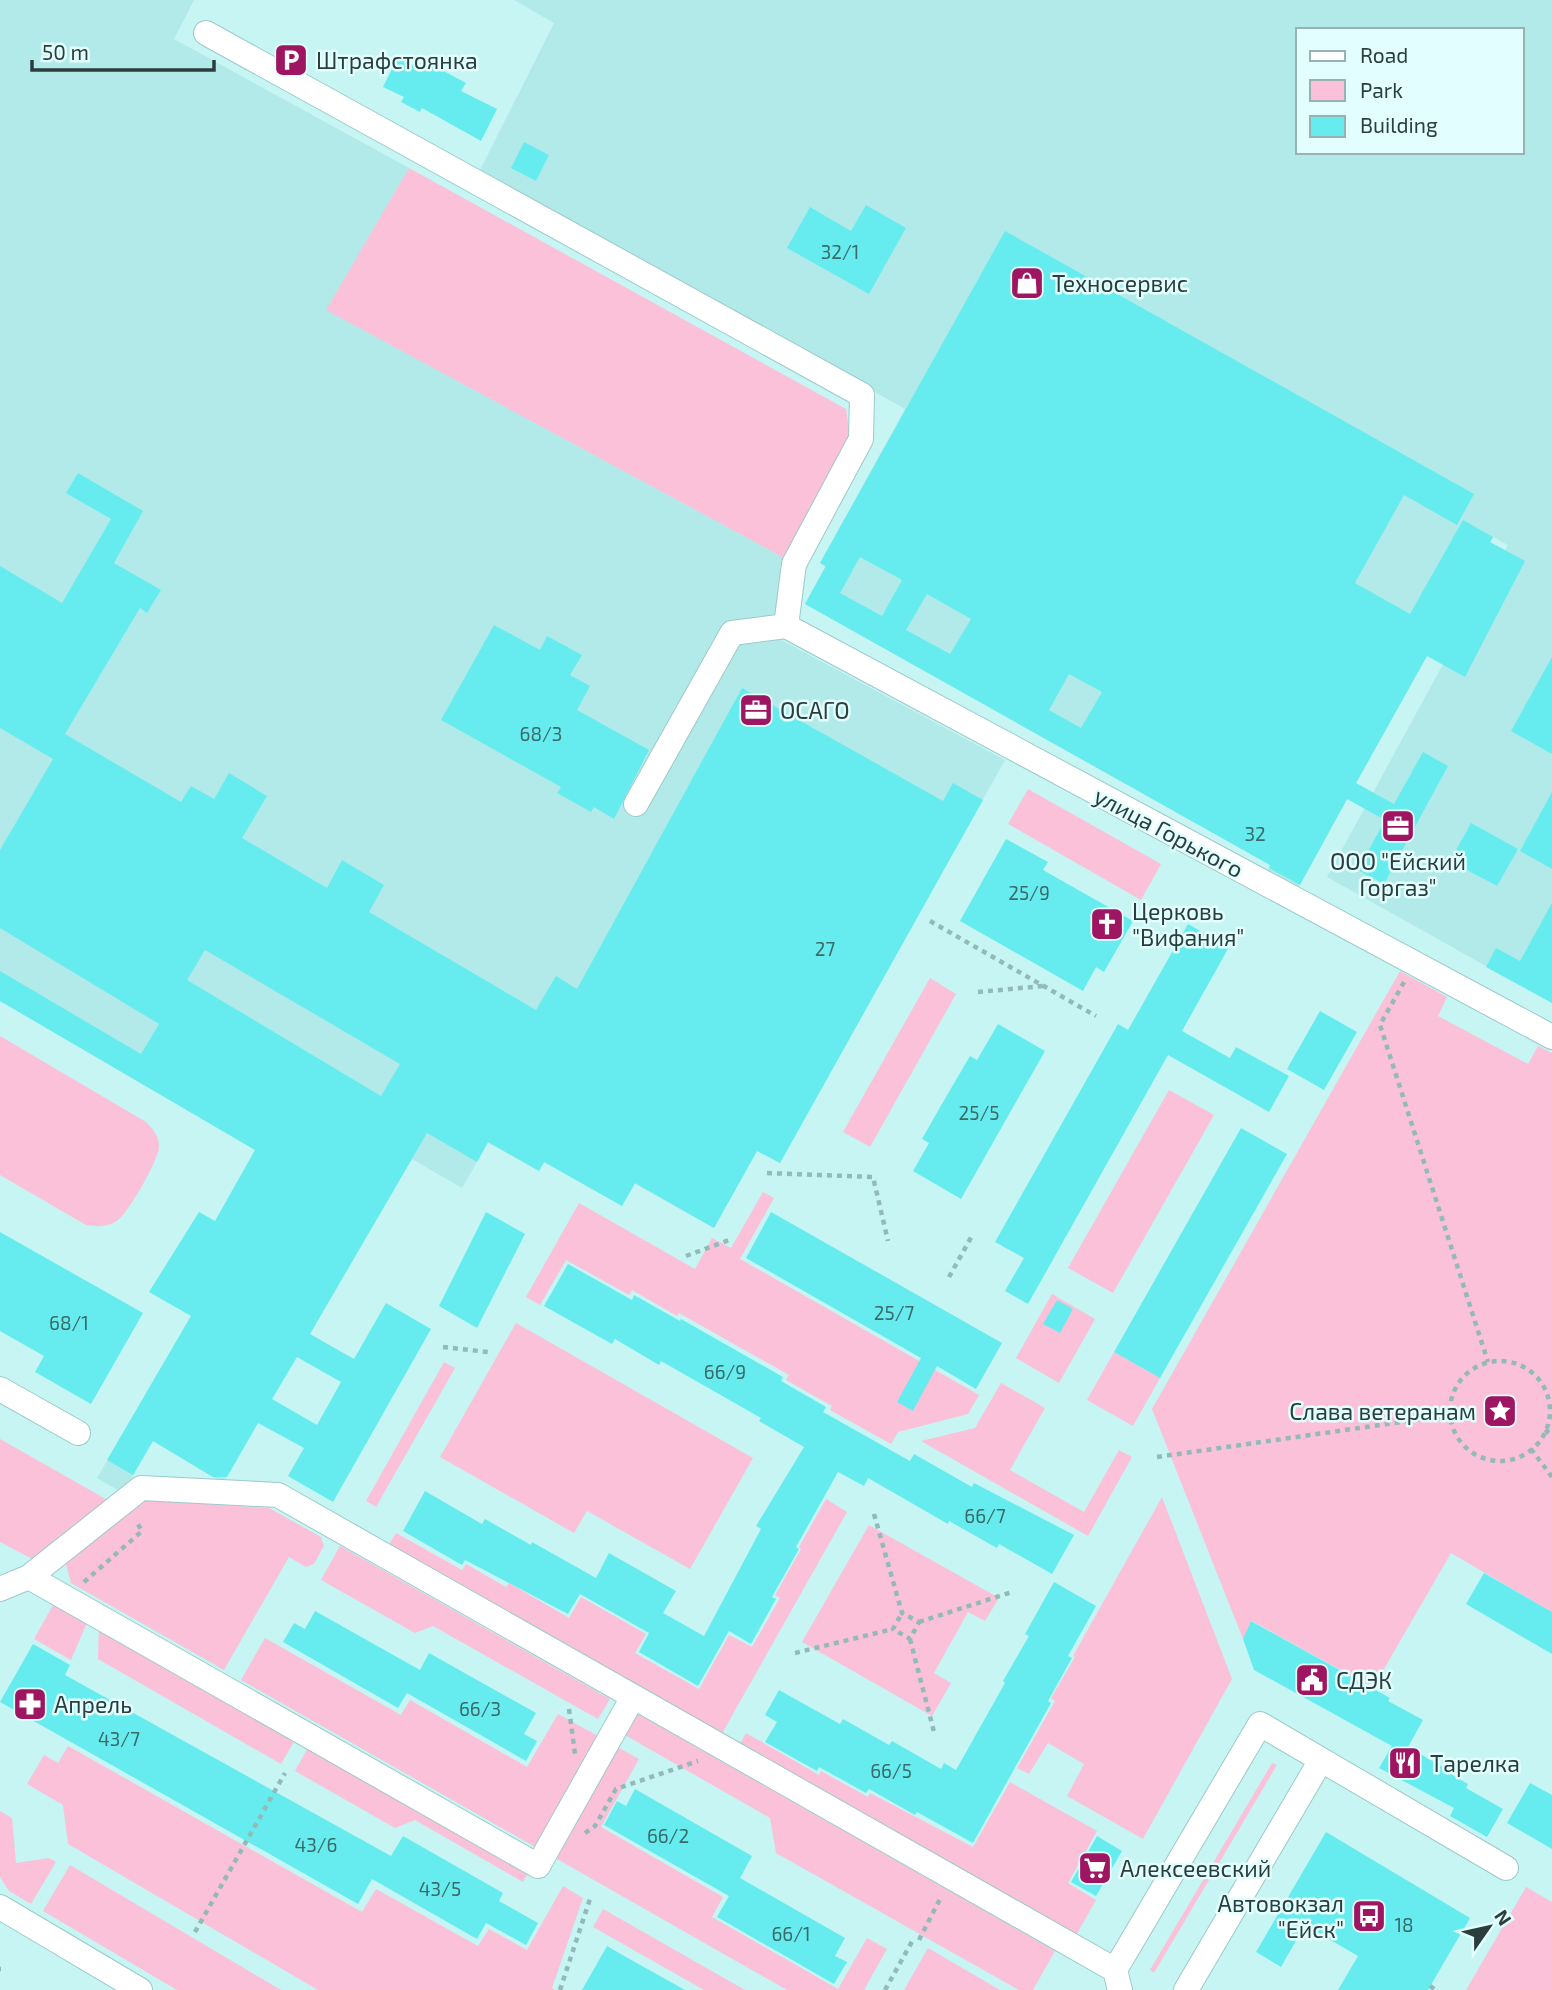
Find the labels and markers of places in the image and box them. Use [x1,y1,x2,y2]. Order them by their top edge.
parking icon: Штрафстоянка [272,41,310,79]
place label: Штрафстоянка [316,46,478,74]
shop icon: Техносервис [1008,264,1046,302]
place label: Техносервис [1052,269,1188,297]
office icon: ОСАГО [737,691,775,729]
place label: ОСАГО [780,696,850,724]
office icon: ООО "Ейский Горгаз" [1379,807,1417,845]
place label: ООО "Ейский Горгаз" [1330,847,1466,901]
place label: Церковь "Вифания" [1132,897,1244,951]
church icon: Церковь "Вифания" [1088,905,1126,943]
place icon: Слава ветеранам [1481,1392,1519,1430]
place label: Слава ветеранам [1289,1397,1476,1425]
public building icon: СДЭК [1293,1661,1331,1699]
place label: СДЭК [1336,1666,1392,1694]
pharmacy icon: Апрель [11,1685,49,1723]
place label: Апрель [54,1690,132,1718]
restaurant icon: Тарелка [1386,1744,1424,1782]
place label: Тарелка [1430,1749,1520,1777]
supermarket icon: Алексеевский [1076,1849,1114,1887]
place label: Алексеевский [1120,1854,1271,1882]
place label: Автовокзал "Ейск" [1218,1889,1344,1943]
bus stop icon: Автовокзал "Ейск" [1350,1897,1388,1935]

